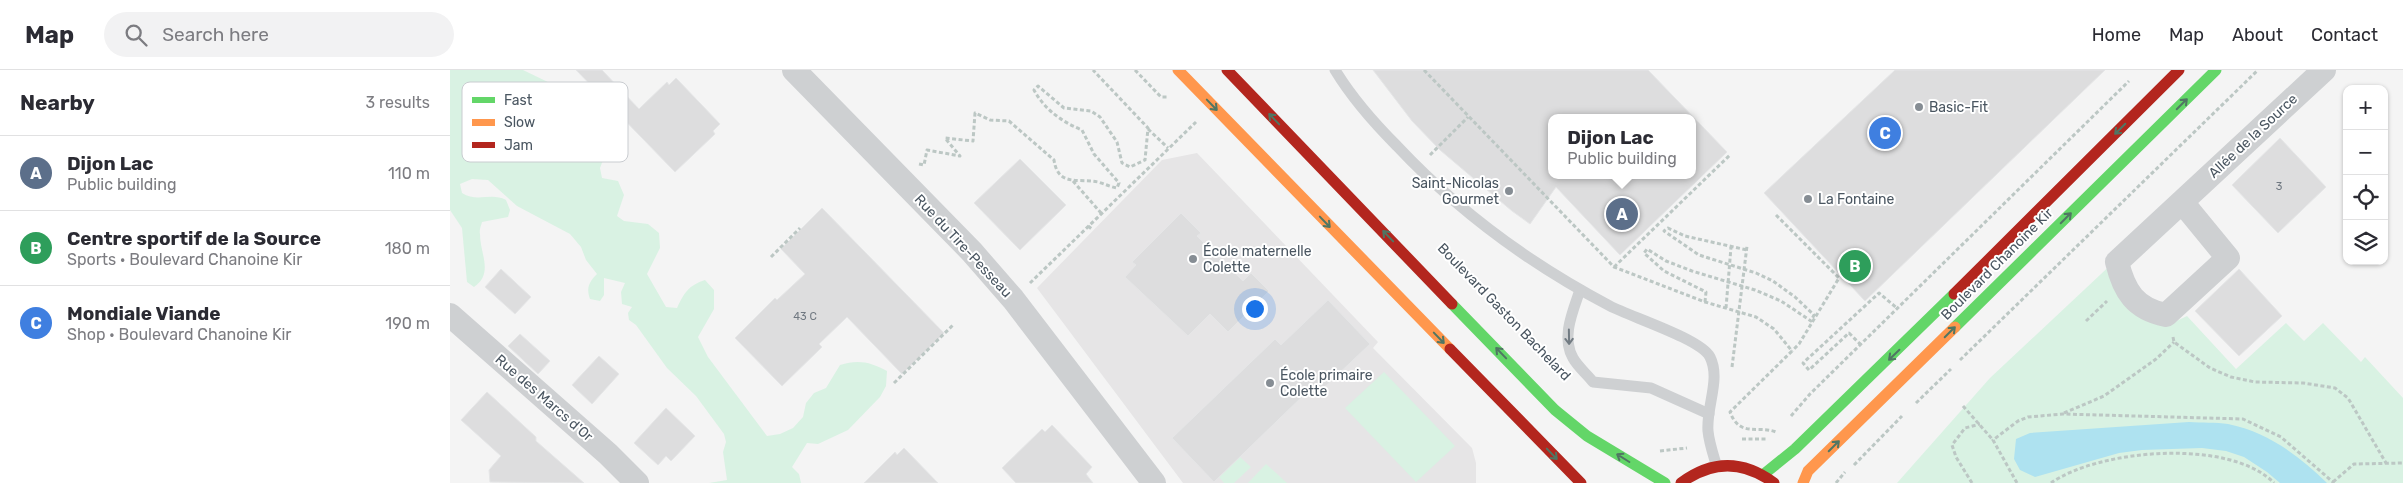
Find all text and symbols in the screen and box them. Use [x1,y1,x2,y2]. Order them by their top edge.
search box [104,12,454,57]
text: Map [25,21,74,49]
icon: search [122,21,150,49]
text: Search here [162,23,269,46]
text: Home [2092,24,2141,46]
text: Map [2169,24,2204,46]
text: About [2232,24,2283,46]
text: Contact [2311,24,2378,46]
legend [462,82,628,162]
map controls [2343,85,2388,265]
button: + [2343,85,2388,130]
text: Nearby [20,90,95,115]
street label: Allée de la Source [2205,90,2301,182]
text: Fast [504,92,533,109]
text: 3 results [365,93,430,112]
one-way arrow [2175,98,2188,110]
one-way arrow [1206,99,1218,111]
place label: Basic-Fit [1929,99,1989,116]
marker: Basic-Fit [1913,101,1925,113]
text: Slow [504,114,535,131]
one-way arrow [1269,114,1281,126]
popup [1548,114,1696,179]
pin: C [1869,114,1901,152]
one-way arrow [2114,123,2126,135]
text: Dijon Lac [1567,126,1654,149]
button: − [2343,130,2388,175]
text: Jam [504,137,533,154]
text: Public building [1567,149,1677,168]
text: Dijon Lac [67,152,153,175]
text: A [30,164,42,183]
text: 110 m [388,164,430,183]
text: Public building [67,175,177,194]
place label: Saint-Nicolas Gourmet [1412,175,1500,208]
button: locate [2343,175,2388,220]
house number: 3 [2276,180,2283,193]
marker: Saint-Nicolas Gourmet [1503,185,1515,197]
street label: Rue du Tire-Pesseau [911,191,1015,301]
place label: La Fontaine [1818,191,1895,208]
marker: La Fontaine [1802,193,1814,205]
pin: A [1606,195,1638,233]
street label: Boulevard Chanoine Kir [1937,204,2057,324]
one-way arrow [2059,212,2072,224]
one-way arrow [1319,216,1331,228]
button: layers [2343,220,2388,265]
text: Centre sportif de la Source [67,227,321,250]
one-way arrow [1381,230,1394,242]
text: B [30,239,42,258]
text: 180 m [385,239,430,258]
street label: Boulevard Gaston Bachelard [1434,240,1574,384]
place label: École maternelle Colette [1203,242,1312,276]
pin: B [1839,247,1871,285]
text: Sports · Boulevard Chanoine Kir [67,250,302,269]
marker: École maternelle Colette [1187,253,1199,265]
your location [1242,296,1268,322]
text: Mondiale Viande [67,302,221,325]
house number: 43 C [793,310,817,323]
text: C [30,314,42,333]
text: 190 m [385,314,430,333]
text: Shop · Boulevard Chanoine Kir [67,325,291,344]
one-way arrow [1944,326,1956,338]
one-way arrow [1564,328,1574,345]
one-way arrow [1432,332,1445,344]
one-way arrow [1494,347,1507,359]
one-way arrow [1887,349,1900,361]
street label: Rue des Marcs d'Or [492,351,597,446]
place label: École primaire Colette [1280,366,1373,400]
marker: École primaire Colette [1264,377,1276,389]
one-way arrow [1828,440,1840,452]
one-way arrow [1546,448,1558,460]
one-way arrow [1616,453,1630,464]

